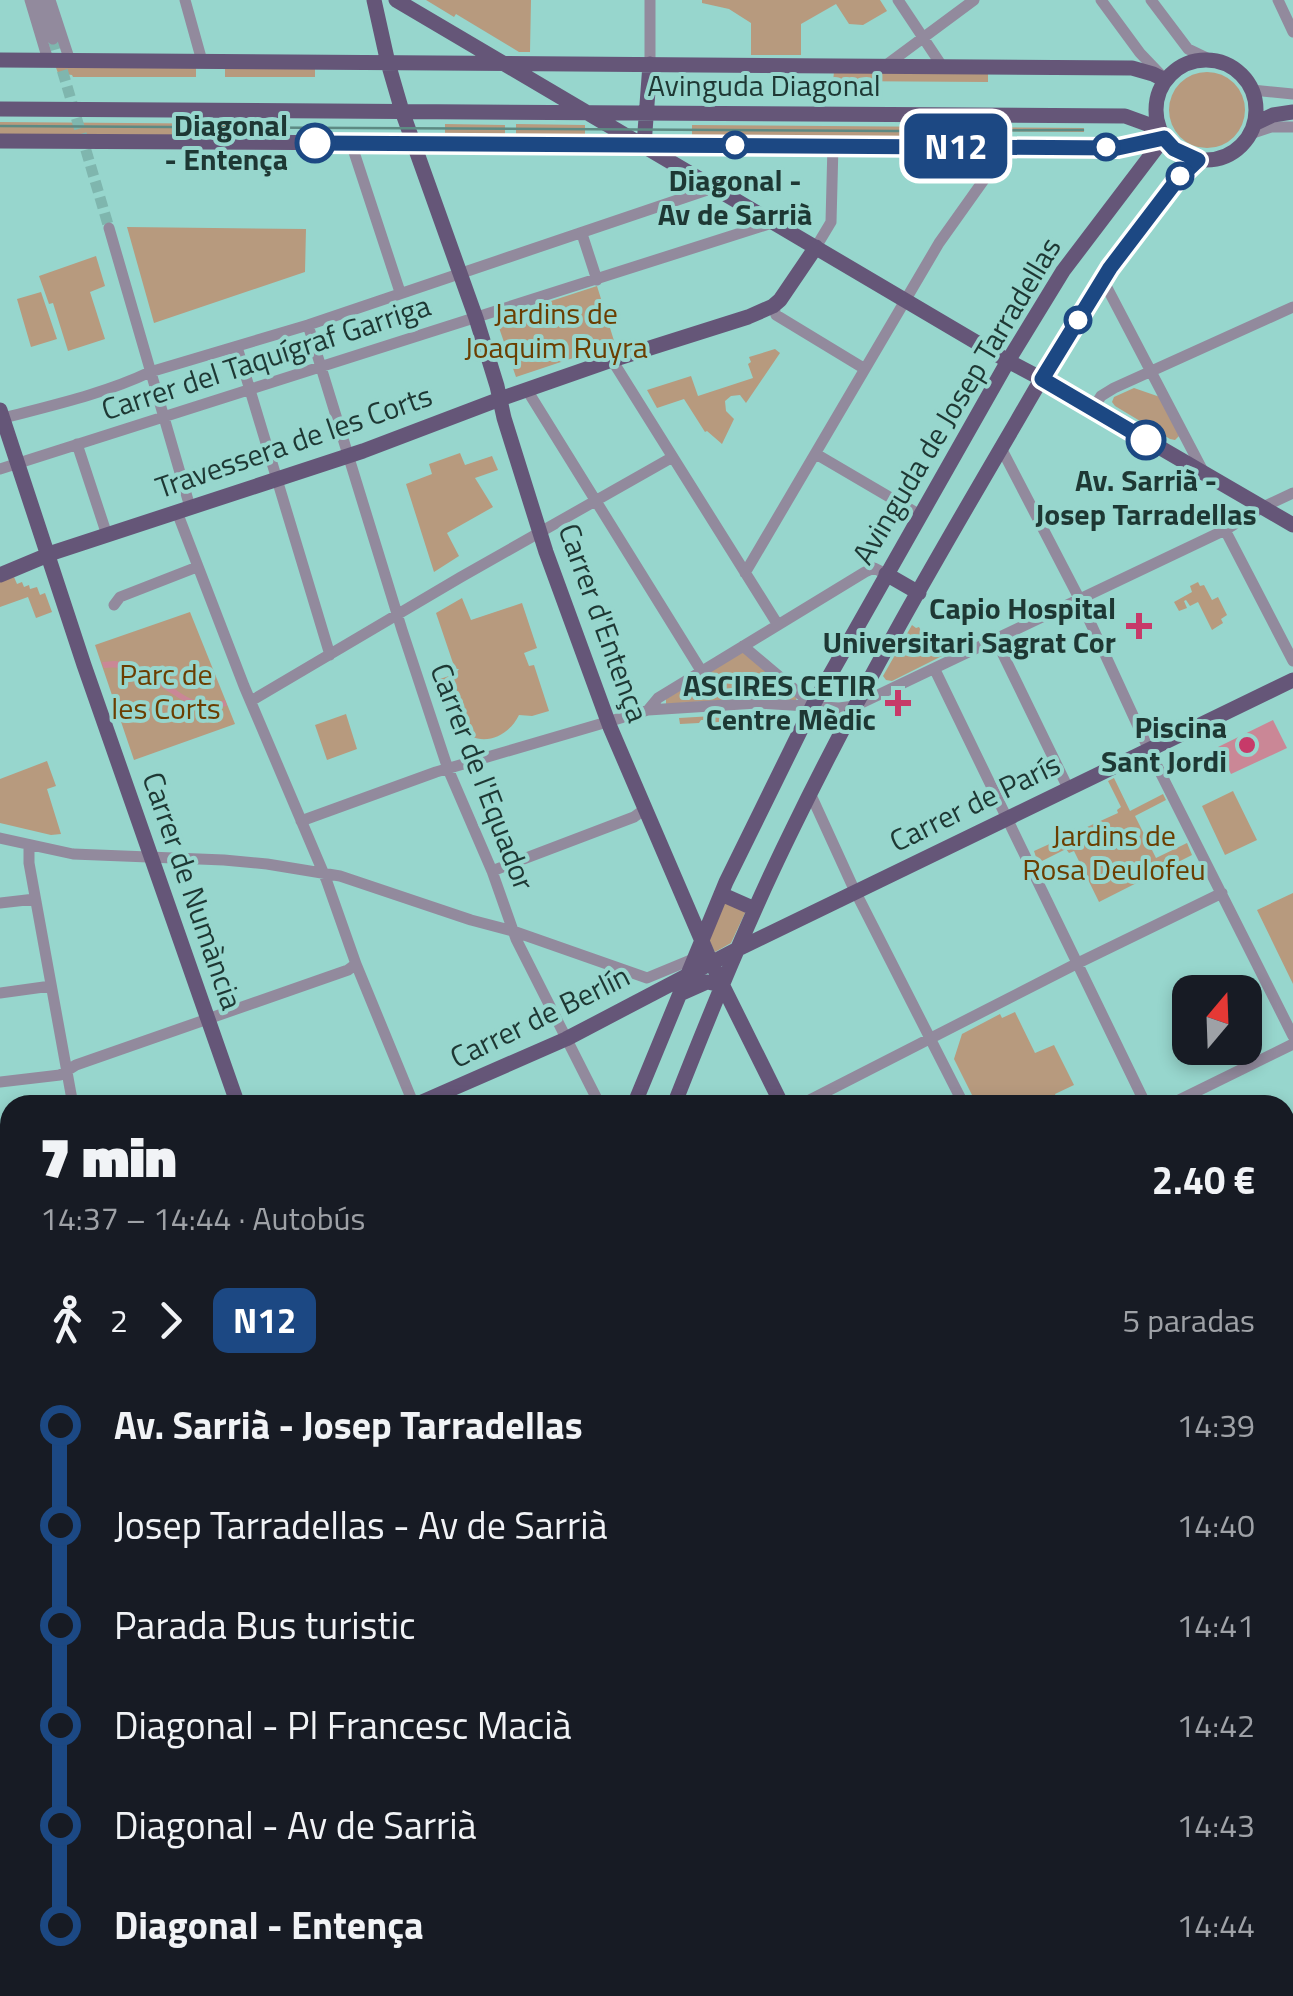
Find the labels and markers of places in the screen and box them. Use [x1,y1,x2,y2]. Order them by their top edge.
place label: Diagonal - Entença [164,102,288,182]
marker: Diagonal - Entença [296,124,334,162]
marker: Diagonal - Av de Sarrià [722,132,748,158]
unlabelled marker [1093,134,1119,160]
place label: Diagonal - Av de Sarrià [658,157,812,237]
unlabelled marker [1167,163,1193,189]
unlabelled marker [1065,307,1091,333]
marker: Av. Sarrià - Josep Tarradellas [1127,421,1165,459]
place label: Av. Sarrià - Josep Tarradellas [1035,457,1257,537]
place label: Capio Hospital Universitari Sagrat Cor [823,585,1116,665]
marker: Capio Hospital Universitari Sagrat Cor [1126,613,1152,639]
place label: ASCIRES CETIR Centre Mèdic [683,662,876,742]
marker: ASCIRES CETIR Centre Mèdic [885,690,911,716]
place label: Piscina Sant Jordi [1101,704,1227,784]
marker: Piscina Sant Jordi [1236,734,1258,756]

